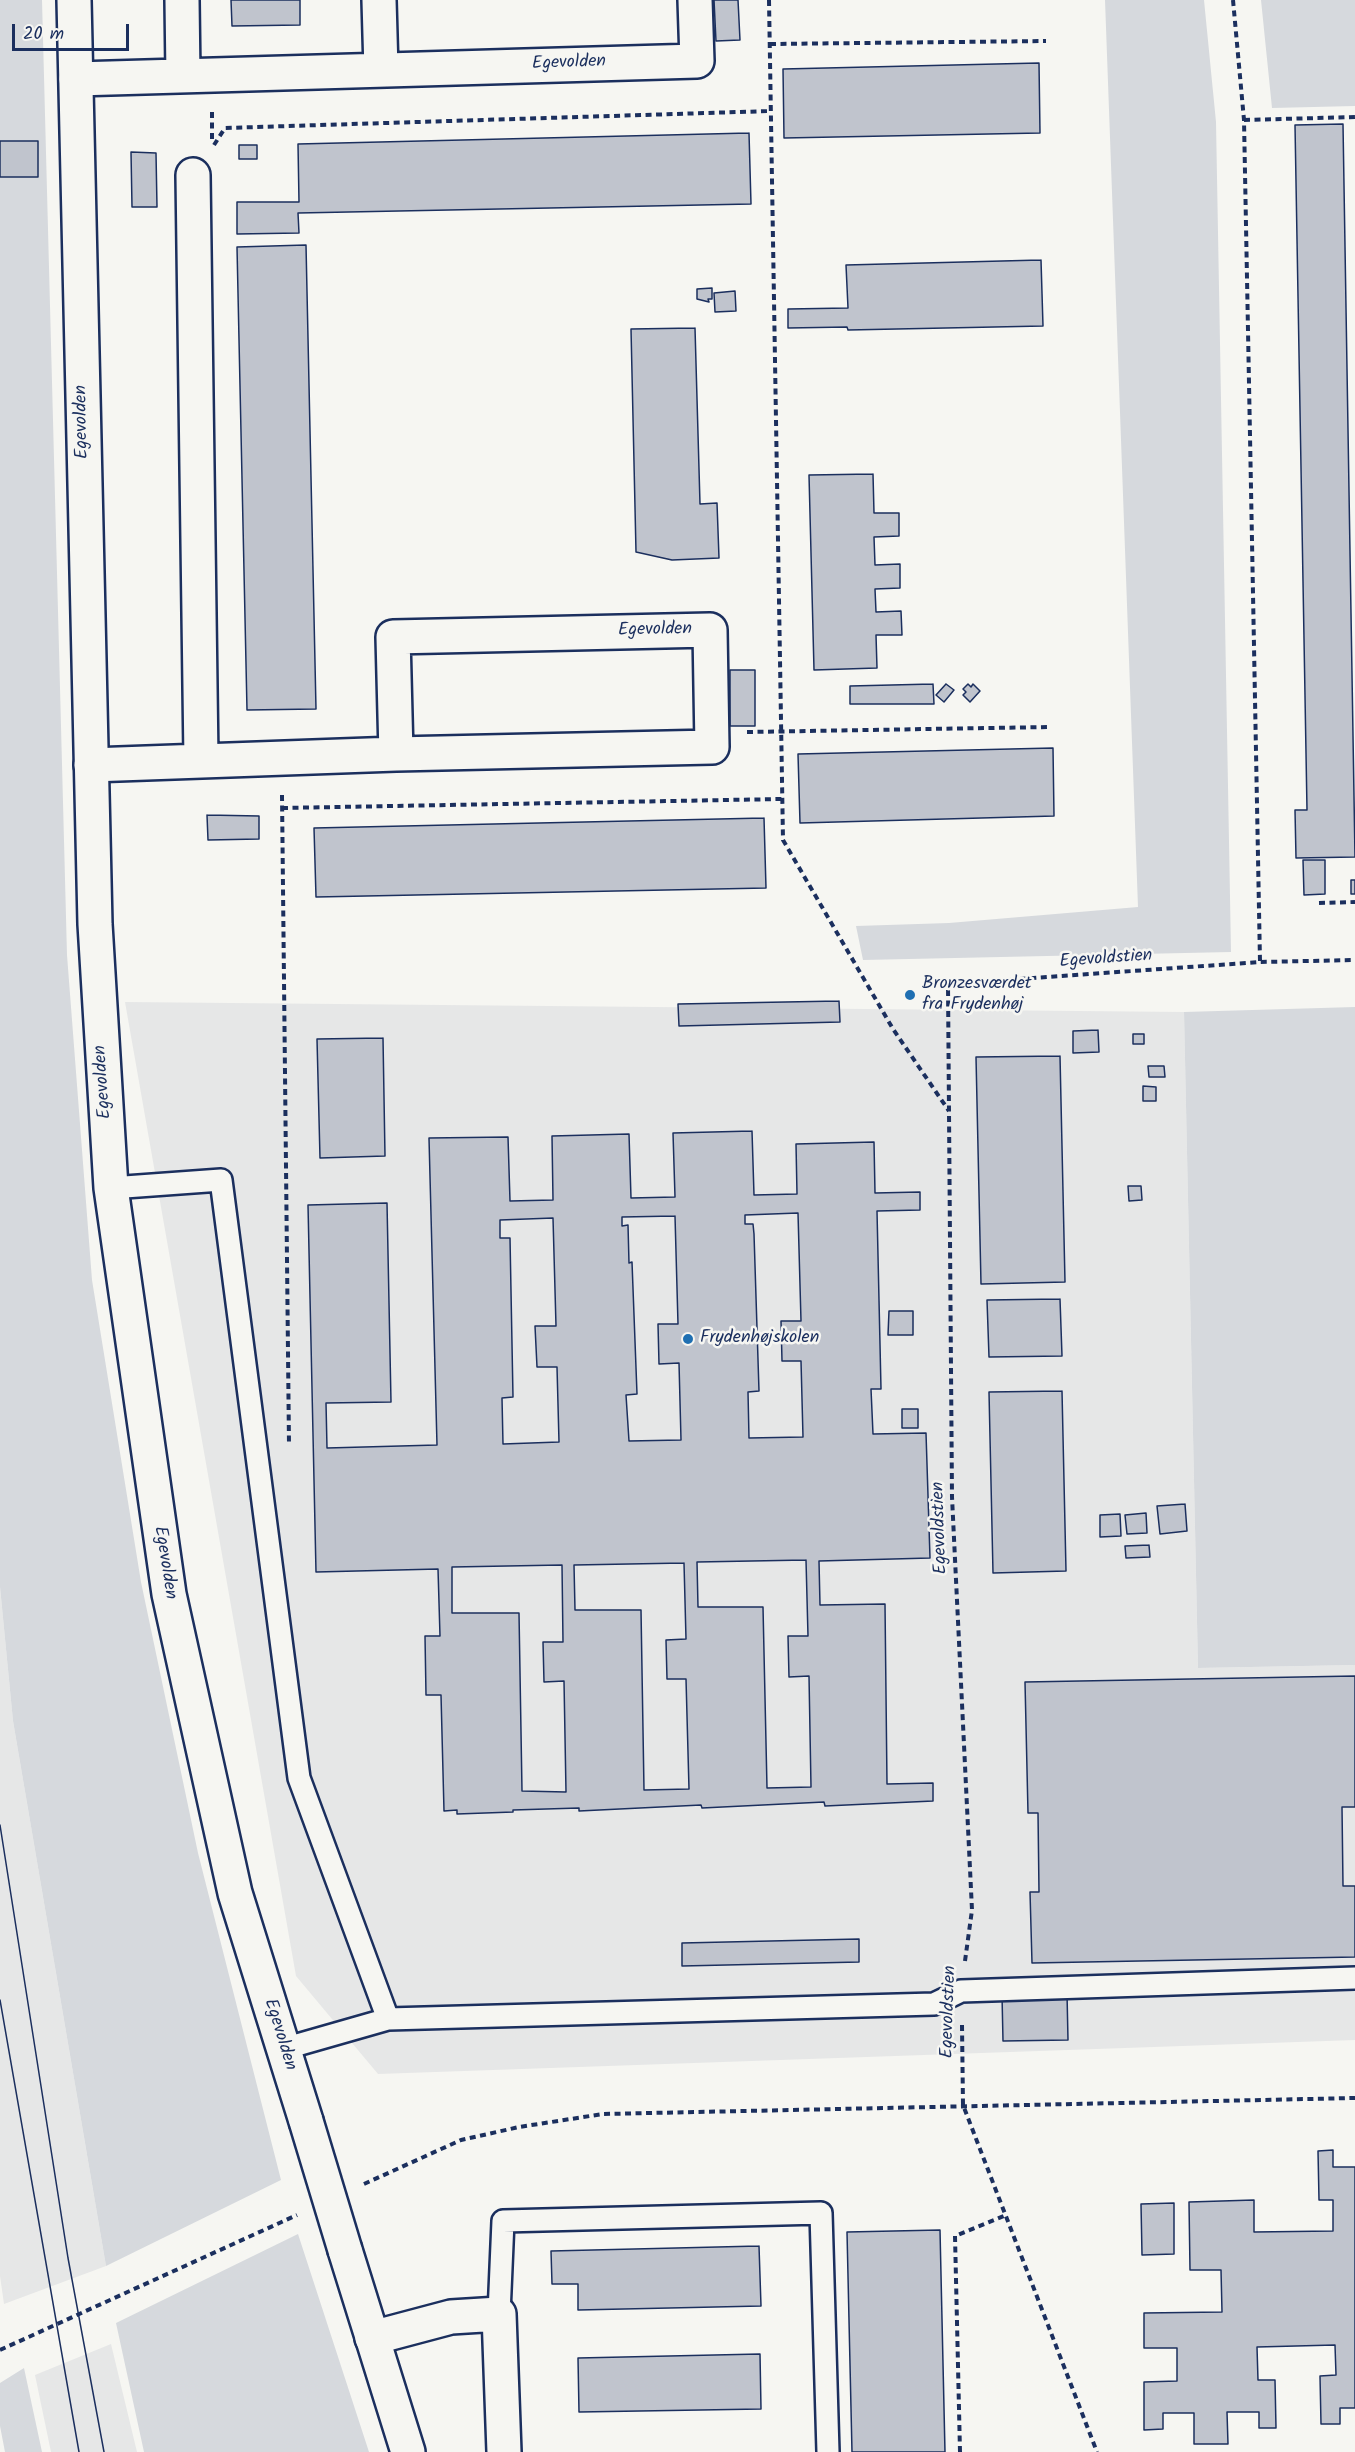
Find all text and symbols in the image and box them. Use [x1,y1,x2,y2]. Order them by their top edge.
scale bar [15,12,132,50]
text: 20 m [23,20,64,49]
street label: Egevolden [532,52,606,76]
street label: Egevolden [72,385,94,459]
street label: Egevolden [618,620,692,642]
street label: Egevoldstien [1059,946,1153,974]
place label: Bronzesværdet fra Frydenhøj [922,974,1032,1016]
marker: Bronzesværdet fra Frydenhøj [903,988,917,1002]
street label: Egevolden [91,1044,117,1120]
place label: Frydenhøjskolen [700,1328,819,1350]
marker: Frydenhøjskolen [681,1332,695,1346]
street label: Egevoldstien [929,1481,953,1575]
street label: Egevolden [148,1525,180,1601]
street label: Egevoldstien [938,1965,962,2059]
street label: Egevolden [258,1996,300,2074]

